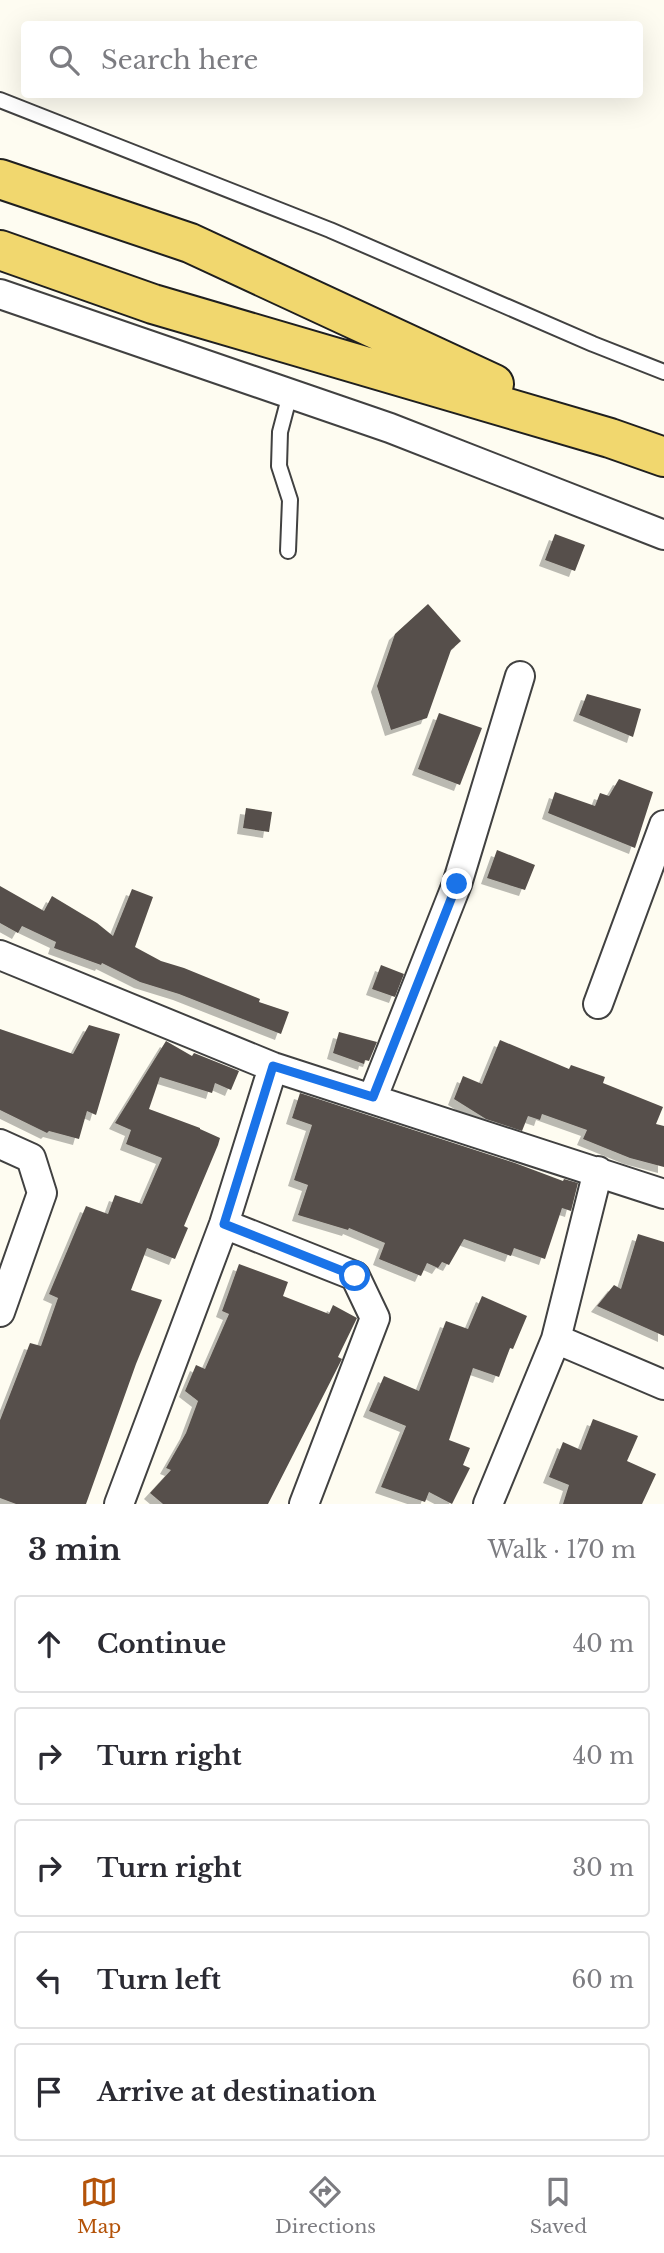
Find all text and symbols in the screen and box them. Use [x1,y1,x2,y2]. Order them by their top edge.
search box [21,21,643,98]
icon: search [45,41,83,79]
text: Search here [101,44,258,76]
route end [441,868,472,899]
route start [339,1260,370,1291]
text: 3 min [28,1531,121,1568]
text: Walk · 170 m [488,1536,636,1564]
icon: ahead [30,1625,68,1663]
text: Continue [97,1628,226,1660]
text: 40 m [573,1630,634,1658]
icon: right [30,1737,68,1775]
text: Turn right [97,1740,242,1772]
text: 40 m [573,1742,634,1770]
icon: right [30,1849,68,1887]
text: Turn right [97,1852,242,1884]
text: 30 m [572,1854,634,1882]
icon: left [30,1961,68,1999]
text: Turn left [97,1964,221,1996]
text: 60 m [572,1966,634,1994]
icon: arrive [30,2073,68,2111]
text: Arrive at destination [97,2076,377,2108]
tab: Map [77,2173,121,2238]
tab: Directions [275,2173,376,2238]
tab: Saved [530,2173,587,2238]

